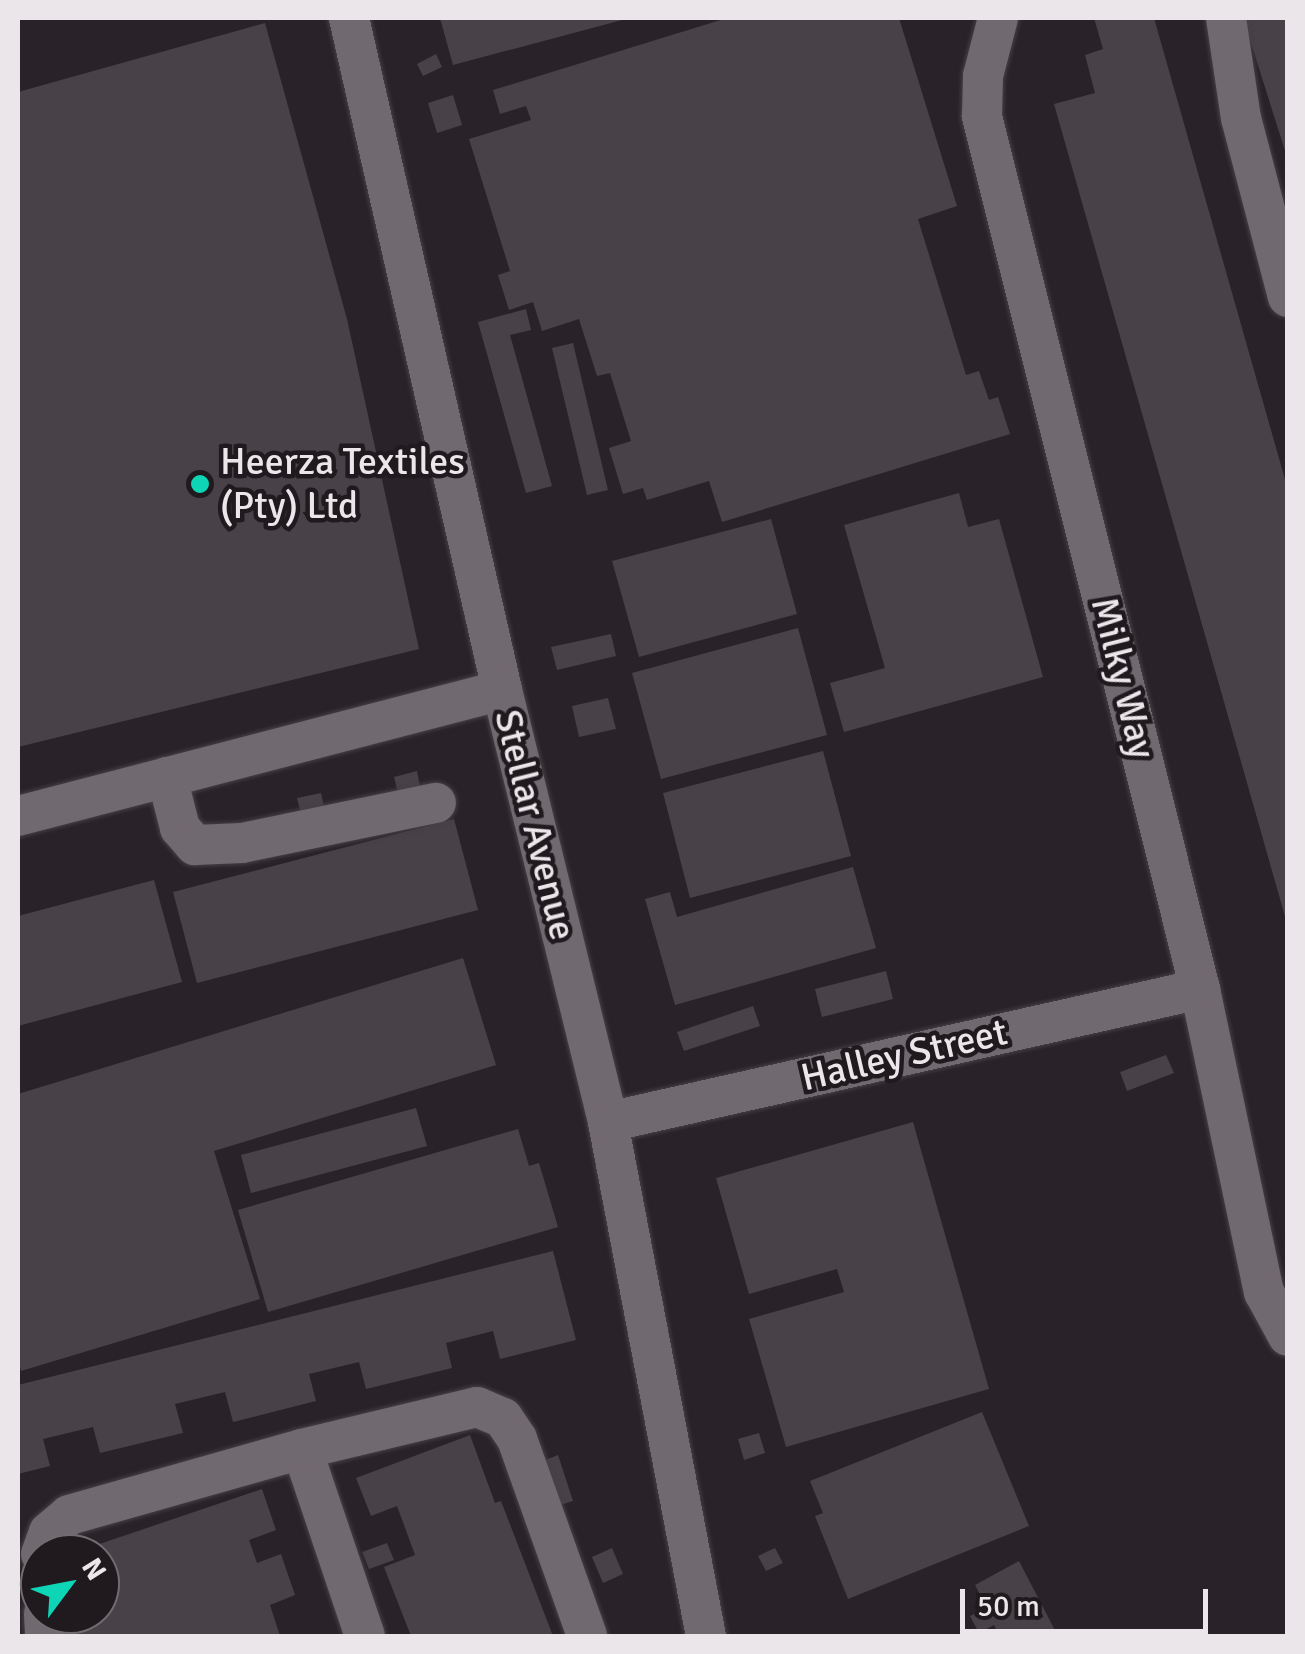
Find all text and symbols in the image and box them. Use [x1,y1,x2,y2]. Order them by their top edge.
place label: Heerza Textiles (Pty) Ltd [220,439,465,528]
marker: Heerza Textiles (Pty) Ltd [189,473,211,495]
street label: Milky Way [1081,593,1165,763]
street label: Stellar Avenue [484,705,586,945]
street label: Halley Street [797,1009,1011,1101]
north arrow [20,1534,120,1634]
text: N [74,1552,113,1586]
scale bar [965,1569,1212,1631]
text: 50 m [977,1588,1040,1625]

